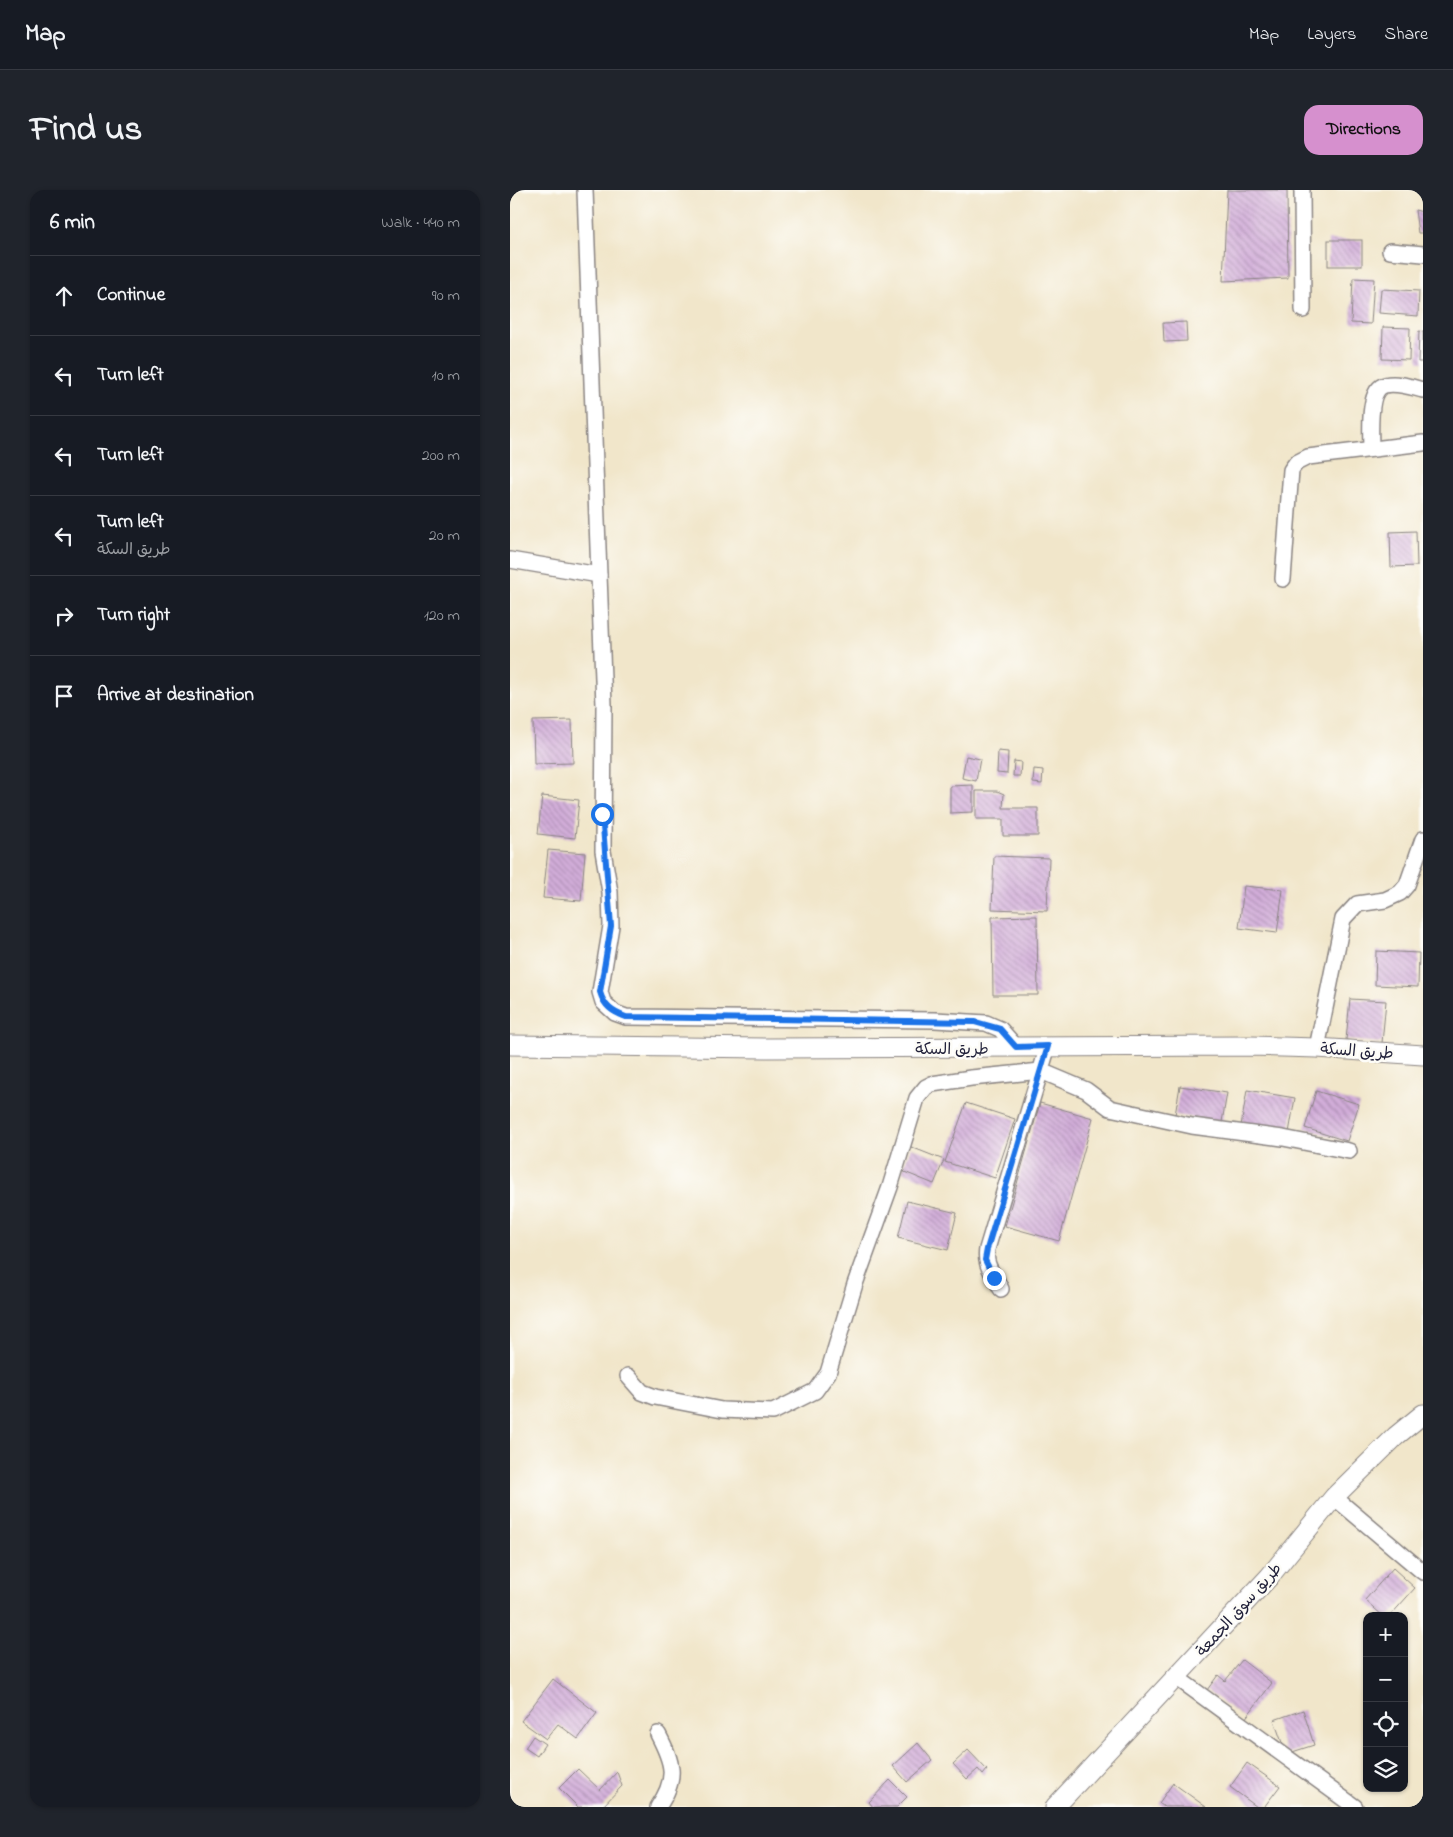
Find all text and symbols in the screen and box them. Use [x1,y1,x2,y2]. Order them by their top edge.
text: Map [25,17,66,52]
text: Map [1249,22,1279,48]
text: Layers [1307,22,1357,48]
text: Share [1385,22,1428,48]
text: Find us [30,105,142,156]
button: Directions [1304,105,1423,155]
text: 6 min [50,208,95,238]
text: Walk · 440 m [381,211,460,235]
icon: ahead [50,282,78,310]
text: Continue [97,282,165,309]
text: 90 m [432,284,460,308]
icon: left [50,362,78,390]
text: Turn left [97,362,164,389]
text: 10 m [432,364,460,388]
icon: left [50,442,78,470]
text: Turn left [97,442,164,469]
text: 200 m [422,444,460,468]
text: Turn left [97,509,164,536]
icon: left [50,522,78,550]
text: 20 m [429,524,460,548]
text: طريق السكة [97,538,170,562]
icon: right [50,602,78,630]
text: Turn right [97,602,170,629]
text: 120 m [424,604,460,628]
icon: arrive [50,682,78,710]
text: Arrive at destination [97,682,254,709]
route start [591,803,614,826]
street label: طريق السكة [1319,1037,1394,1067]
street label: طريق السكة [915,1038,989,1062]
route end [983,1267,1006,1290]
street label: طريق سوق الجمعة [1191,1558,1288,1663]
map controls [1363,1612,1408,1792]
button: + [1363,1612,1408,1657]
button: − [1363,1657,1408,1702]
button: locate [1363,1702,1408,1747]
button: layers [1363,1747,1408,1792]

